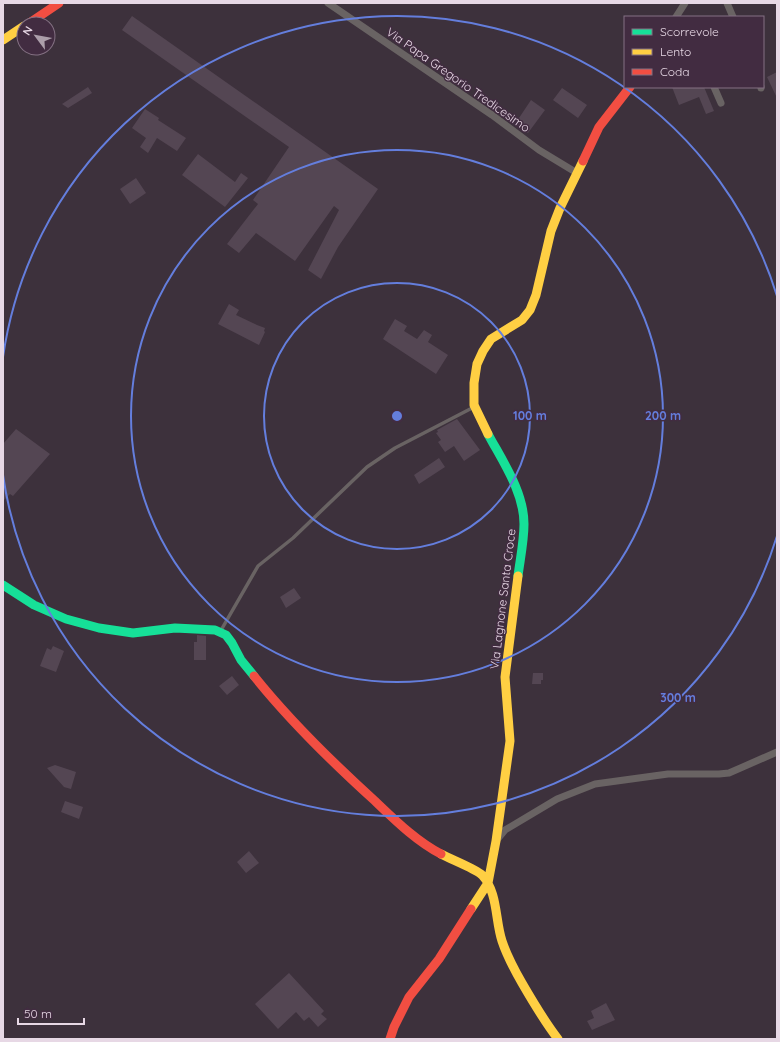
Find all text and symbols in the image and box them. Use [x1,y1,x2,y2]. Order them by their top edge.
north arrow [16,16,56,56]
legend [624,16,764,88]
text: N [19,24,36,38]
street label: Via Papa Gregorio Tredicesimo [384,24,533,135]
text: Scorrevole [660,24,719,39]
text: Lento [660,44,691,59]
text: Coda [660,64,690,79]
text: 100 m [513,408,547,423]
text: 200 m [645,408,681,423]
centre of rings [390,409,404,423]
street label: Via Lagnone Santa Croce [486,528,519,670]
text: 300 m [660,690,696,705]
scale bar [18,1000,84,1026]
text: 50 m [24,1006,52,1021]

